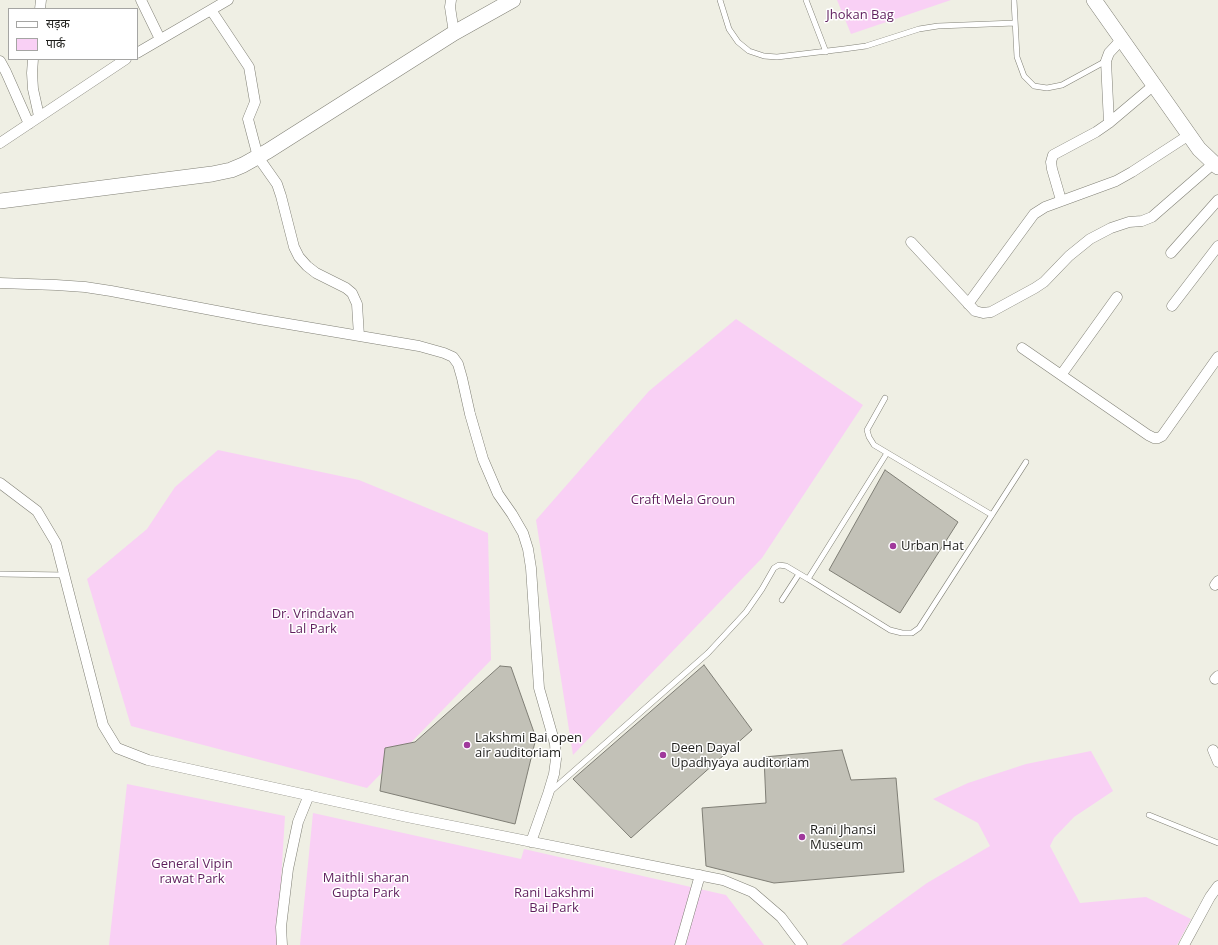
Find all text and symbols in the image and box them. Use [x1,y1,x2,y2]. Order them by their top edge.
park label: Jhokan Bag [826,7,894,23]
legend [8,8,138,60]
text: सड़क [46,15,70,32]
text: पार्क [46,35,65,52]
park label: Craft Mela Groun [631,492,735,508]
place label: Urban Hat [901,538,964,554]
marker: Urban Hat [888,541,898,551]
park label: Dr. Vrindavan Lal Park [272,606,354,637]
place label: Lakshmi Bai open air auditoriam [475,730,582,761]
marker: Lakshmi Bai open air auditoriam [462,740,472,750]
place label: Deen Dayal Upadhyaya auditoriam [671,740,809,771]
marker: Deen Dayal Upadhyaya auditoriam [658,750,668,760]
place label: Rani Jhansi Museum [810,822,876,853]
marker: Rani Jhansi Museum [797,832,807,842]
park label: General Vipin rawat Park [151,856,233,887]
park label: Maithli sharan Gupta Park [323,870,409,901]
park label: Rani Lakshmi Bai Park [514,885,594,916]

